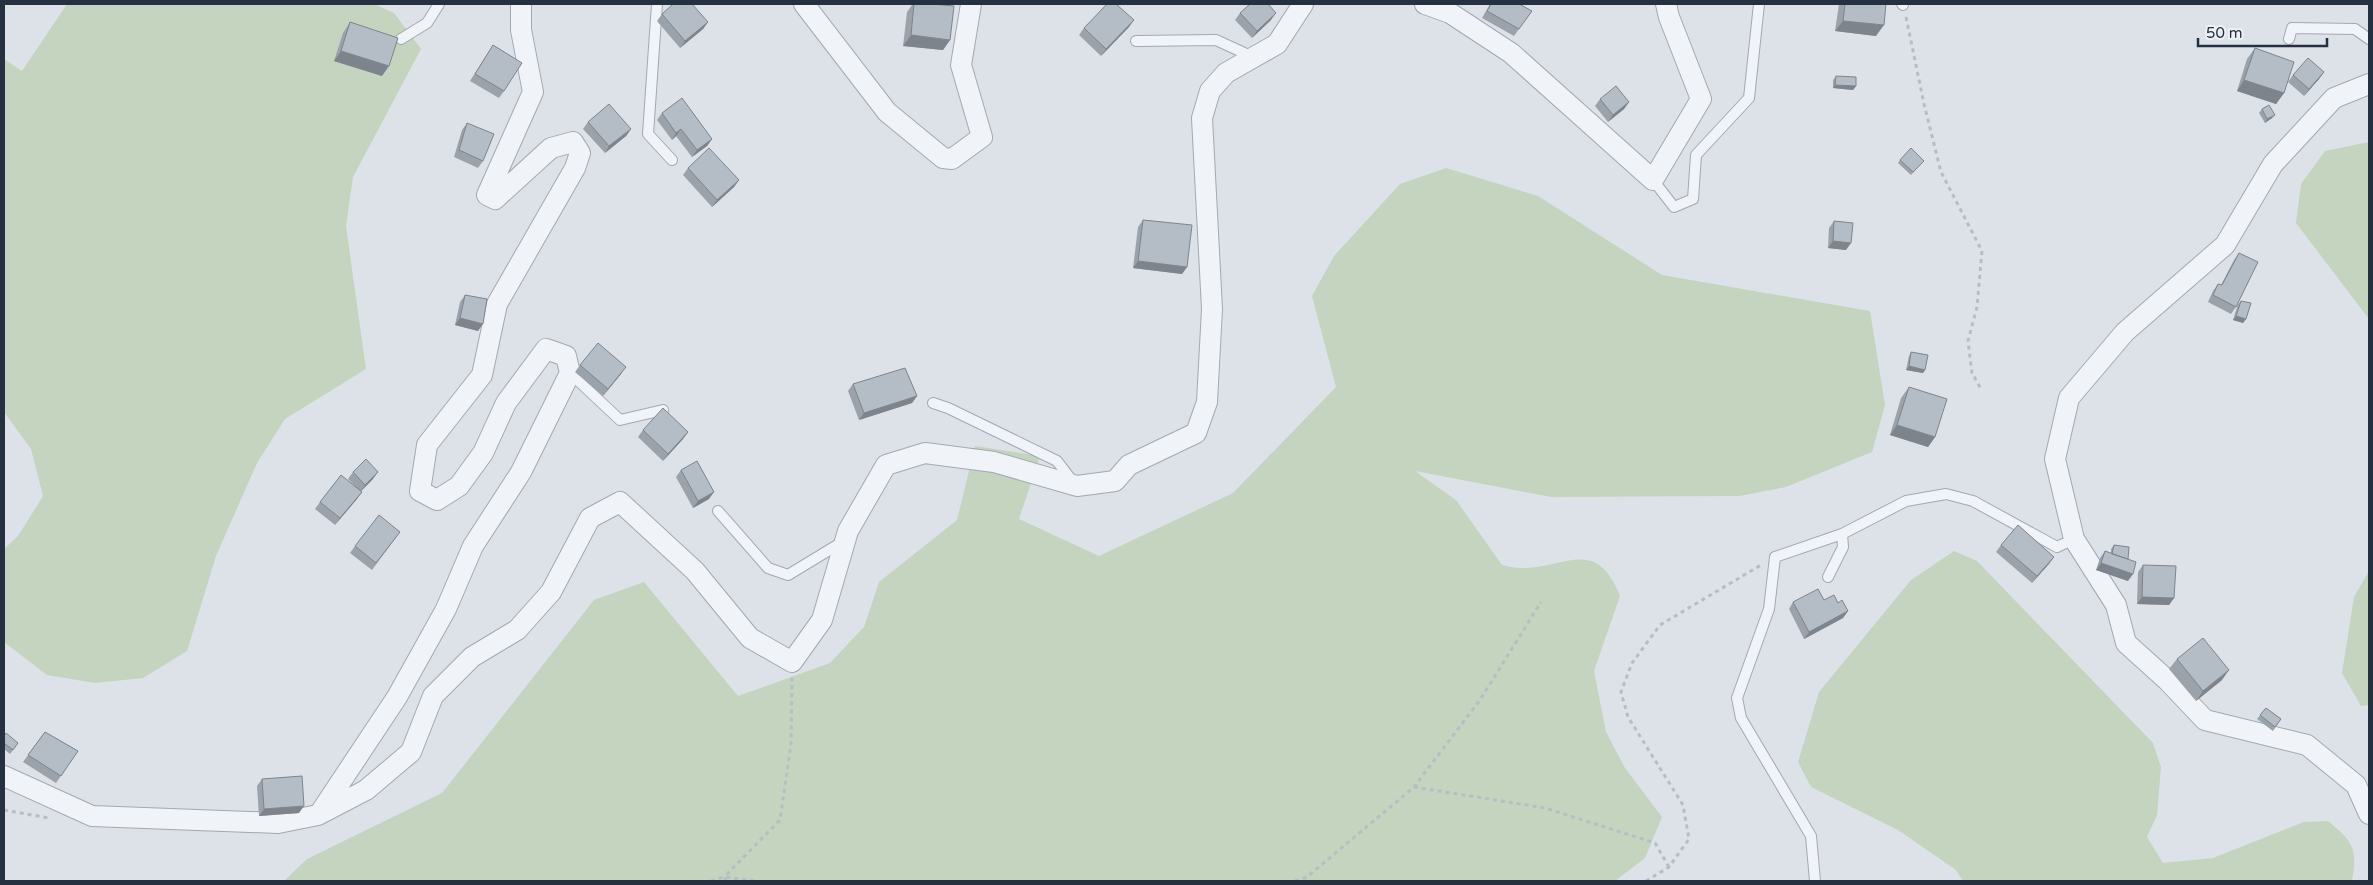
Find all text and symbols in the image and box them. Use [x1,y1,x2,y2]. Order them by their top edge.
scale bar [2198,15,2327,47]
text: 50 m [2206,24,2243,42]

